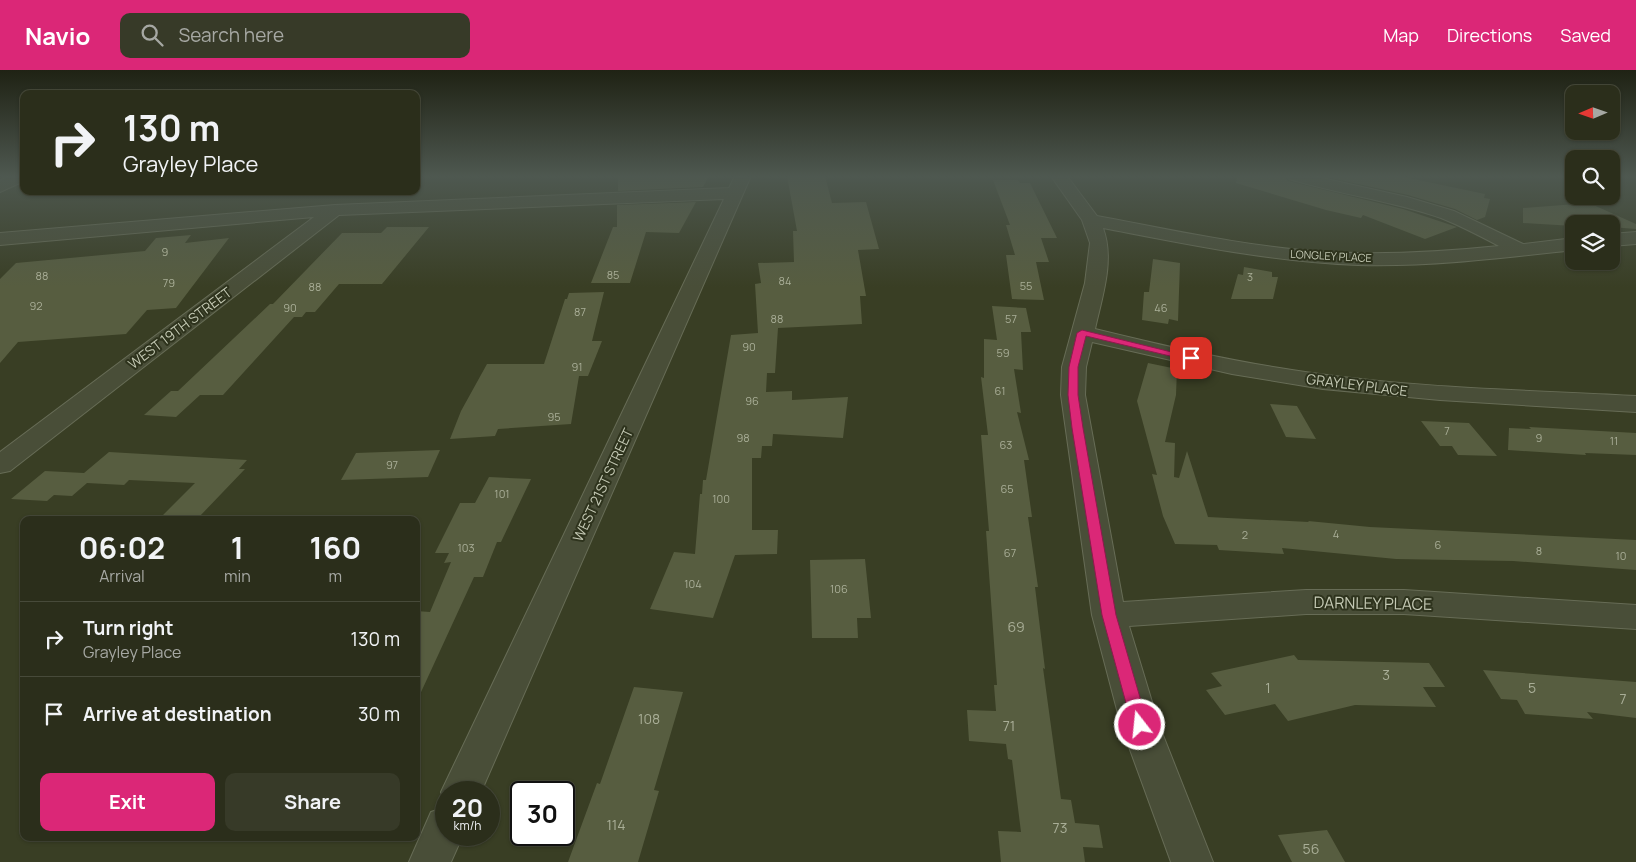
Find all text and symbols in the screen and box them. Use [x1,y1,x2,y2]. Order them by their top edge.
search box [120,13,470,58]
text: Navio [25,19,90,52]
icon: search [138,21,166,49]
text: Search here [178,22,284,48]
text: Map [1383,23,1419,47]
text: Directions [1447,23,1532,47]
text: Saved [1560,23,1611,47]
north arrow [1565,85,1620,140]
map controls [1565,85,1620,270]
text: 130 m [123,104,220,152]
icon: right [40,110,105,175]
text: Grayley Place [123,149,258,179]
button: search [1565,150,1620,205]
button: layers [1565,215,1620,270]
house number: 9 [162,244,169,259]
street label: LONGLEY PLACE [1290,246,1372,265]
house number: 85 [607,267,619,282]
house number: 88 [36,268,48,283]
house number: 3 [1247,269,1253,284]
house number: 84 [779,273,791,288]
house number: 79 [163,275,175,290]
house number: 55 [1020,278,1032,293]
house number: 88 [309,279,321,294]
street label: WEST 19TH STREET [124,282,236,373]
house number: 92 [29,298,43,313]
house number: 90 [283,300,297,315]
house number: 46 [1154,300,1168,315]
house number: 87 [574,304,586,319]
house number: 88 [771,311,783,326]
house number: 57 [1005,311,1017,326]
pin [1170,337,1212,379]
house number: 90 [742,339,756,354]
icon: arrive [1177,344,1205,372]
house number: 59 [996,345,1010,360]
house number: 91 [571,359,583,374]
street label: GRAYLEY PLACE [1305,369,1409,400]
house number: 61 [995,383,1005,398]
house number: 96 [745,393,759,408]
house number: 95 [547,409,561,424]
house number: 7 [1444,423,1450,438]
street label: WEST 21ST STREET [568,424,637,545]
house number: 98 [736,430,750,445]
house number: 9 [1536,430,1543,445]
house number: 11 [1610,433,1618,448]
house number: 63 [1000,437,1012,452]
house number: 97 [386,457,398,472]
house number: 65 [1000,481,1014,496]
house number: 101 [494,486,510,501]
house number: 100 [712,491,730,506]
house number: 4 [1333,526,1339,541]
text: 06:02 [79,527,165,568]
text: 1 [231,527,244,568]
text: 160 [310,527,361,568]
house number: 2 [1242,527,1248,542]
house number: 6 [1435,537,1442,552]
house number: 103 [457,540,475,555]
house number: 8 [1536,543,1542,558]
house number: 67 [1004,545,1016,560]
house number: 10 [1615,548,1627,563]
text: Arrival [99,565,145,587]
text: min [224,565,251,587]
text: m [329,565,342,587]
house number: 104 [684,576,702,591]
house number: 106 [830,581,848,596]
street label: DARNLEY PLACE [1314,591,1432,615]
text: Turn right [83,615,173,641]
house number: 69 [1007,617,1025,636]
icon: right [40,625,68,653]
text: 130 m [351,626,400,652]
text: Grayley Place [83,641,181,663]
house number: 3 [1382,665,1390,684]
house number: 1 [1265,678,1271,697]
house number: 5 [1528,678,1536,697]
house number: 7 [1619,689,1627,708]
position arrow [1113,698,1165,750]
icon: arrive [40,700,68,728]
text: Arrive at destination [83,701,272,727]
text: 30 m [358,701,400,727]
house number: 108 [638,709,660,728]
house number: 71 [1003,716,1015,735]
button: Exit [40,773,215,831]
button: Share [225,773,400,831]
speed limit sign: 30 [510,781,575,846]
text: 20 [452,790,483,825]
house number: 114 [606,815,626,834]
text: km/h [454,817,481,834]
house number: 73 [1053,818,1067,837]
house number: 56 [1303,839,1319,858]

